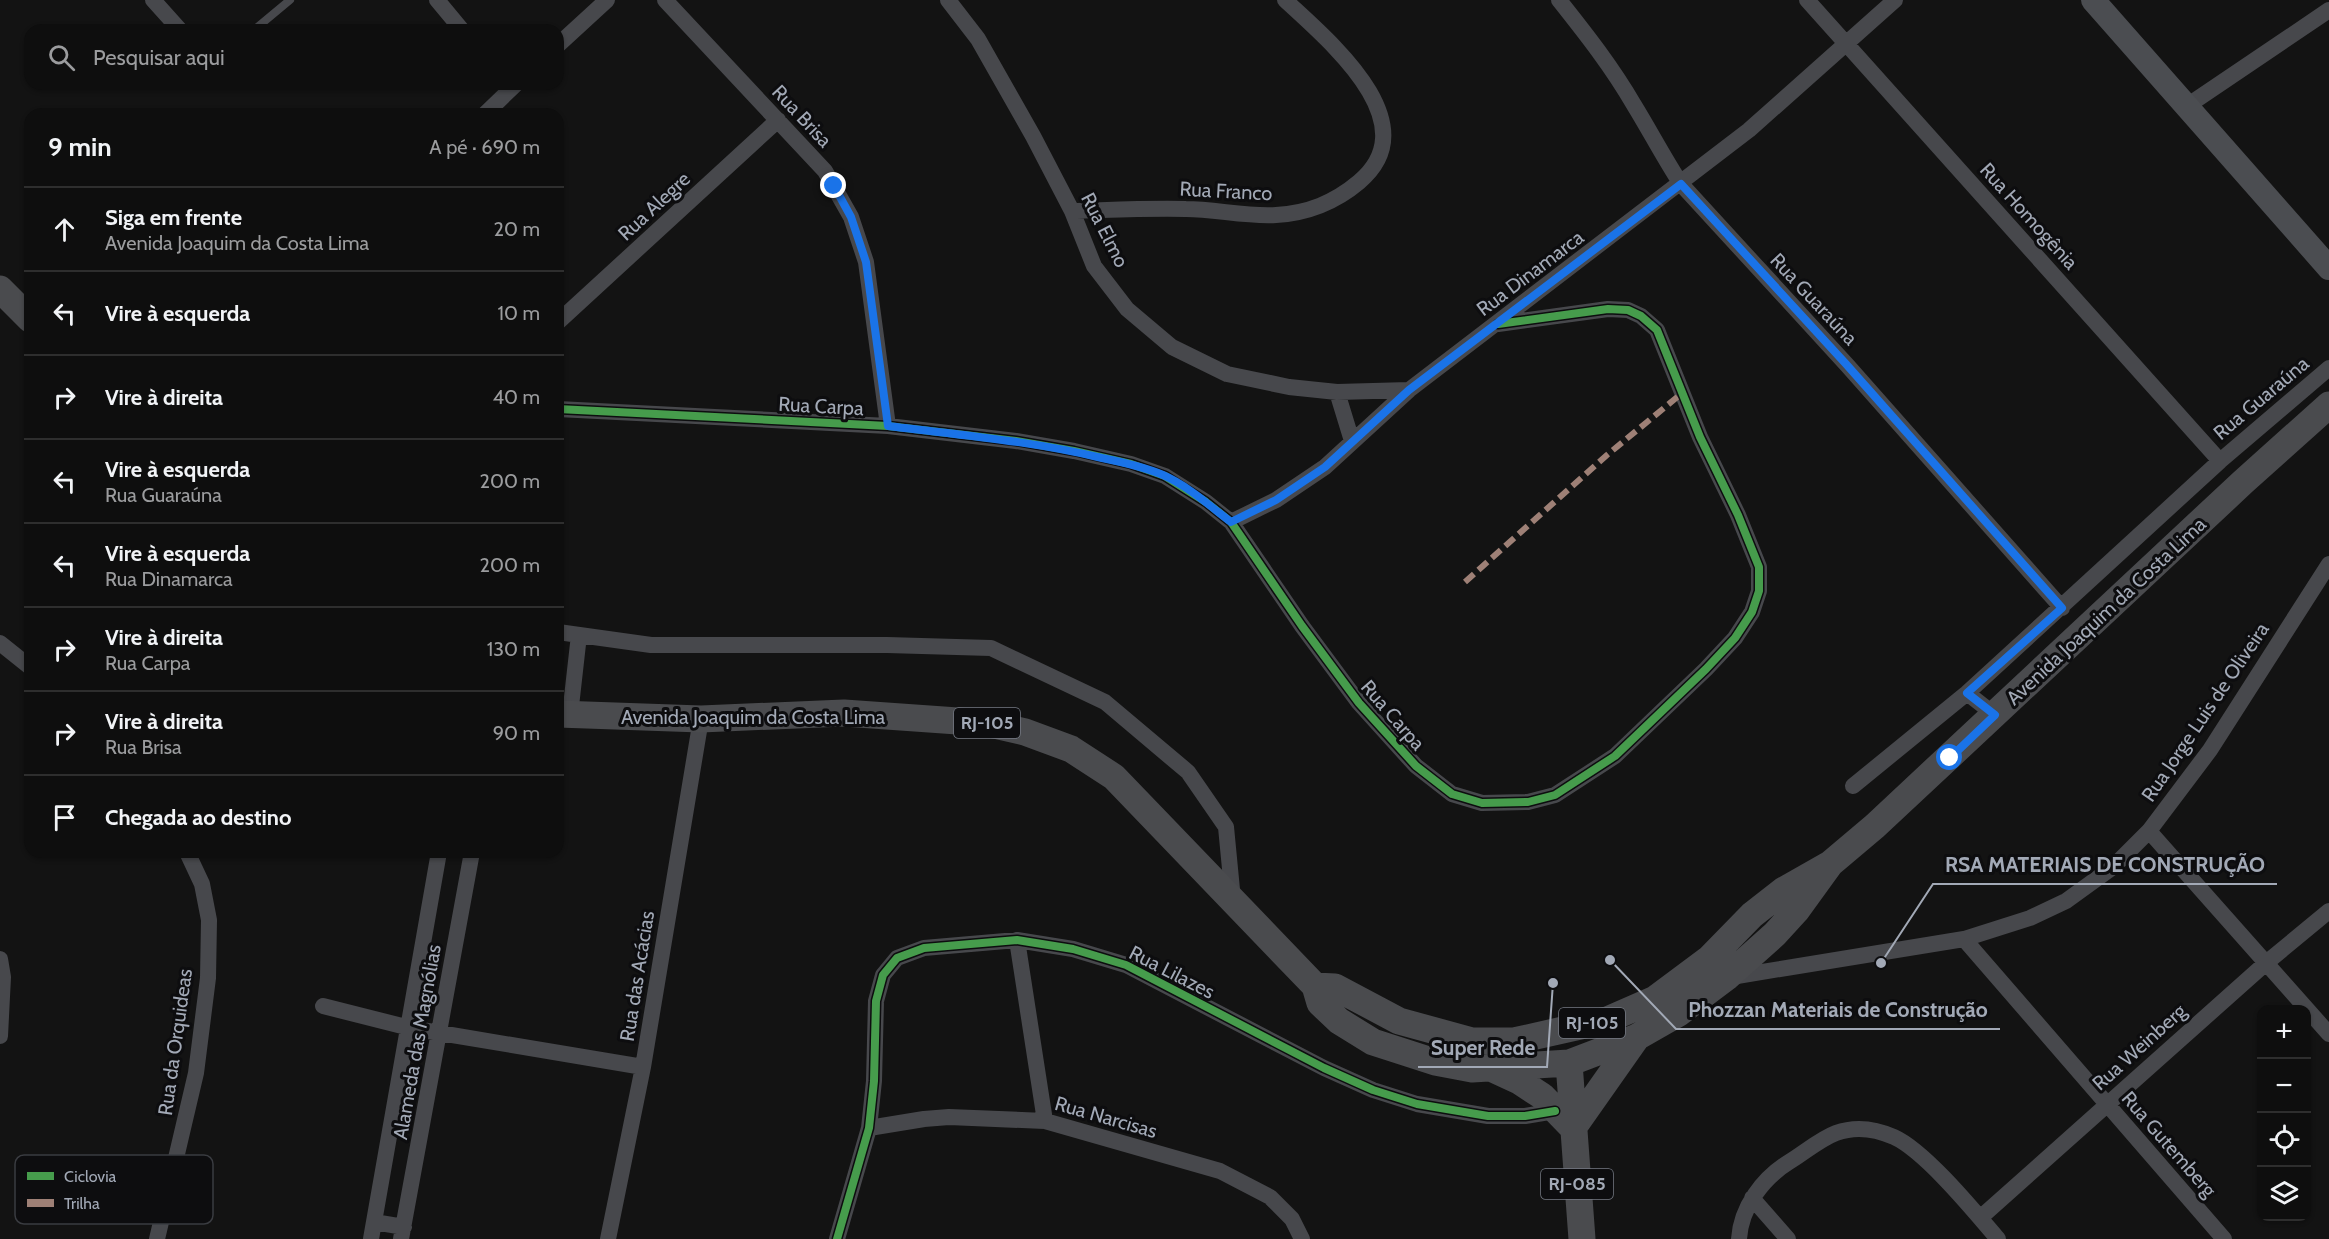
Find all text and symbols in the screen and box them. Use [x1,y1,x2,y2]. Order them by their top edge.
search box [24,24,564,90]
icon: search [45,41,78,74]
text: Pesquisar aqui [93,44,225,71]
street label: Rua Brisa [767,80,837,153]
text: 9 min [48,131,112,163]
text: A pé · 690 m [429,135,540,159]
street label: Rua Homogênia [1975,158,2083,274]
street label: Rua Alegre [613,167,695,245]
route end [820,172,846,198]
street label: Rua Franco [1179,177,1273,205]
street label: Rua Elmo [1076,189,1134,271]
text: Siga em frente [105,204,242,231]
icon: ahead [48,213,81,246]
text: 20 m [494,217,540,241]
street label: Rua Dinamarca [1472,225,1589,321]
text: Avenida Joaquim da Costa Lima [105,231,369,255]
street label: Rua Guaraúna [1765,248,1863,350]
icon: left [48,297,81,330]
text: Vire à esquerda [105,300,250,327]
text: 10 m [497,301,540,325]
street label: Rua Guaraúna [2209,351,2314,445]
icon: right [48,381,81,414]
text: Vire à direita [105,384,223,411]
text: 40 m [492,385,540,409]
street label: Rua Carpa [778,392,865,420]
text: Vire à esquerda [105,456,250,483]
icon: left [48,465,81,498]
text: 200 m [480,469,540,493]
text: Rua Guaraúna [105,483,222,507]
street label: Avenida Joaquim da Costa Lima [2001,512,2211,710]
text: Vire à esquerda [105,540,250,567]
icon: left [48,549,81,582]
text: 200 m [480,553,540,577]
text: Rua Dinamarca [105,567,233,591]
street label: Rua Jorge Luis de Oliveira [2136,618,2274,806]
text: Vire à direita [105,624,223,651]
icon: right [48,633,81,666]
text: 130 m [487,637,540,661]
text: Rua Carpa [105,651,190,675]
street label: Rua Carpa [1356,675,1430,755]
street label: Avenida Joaquim da Costa Lima [621,705,886,729]
text: Vire à direita [105,708,223,735]
road number: RJ-105 [954,708,1020,738]
icon: right [48,717,81,750]
text: 90 m [493,721,540,745]
text: Rua Brisa [105,735,182,759]
route start [1936,744,1962,770]
icon: arrive [48,801,81,834]
text: Chegada ao destino [105,804,291,831]
callout: RSA MATERIAIS DE CONSTRUÇÃO [1933,845,2277,884]
text: RSA MATERIAIS DE CONSTRUÇÃO [1945,852,2265,877]
street label: Rua das Acácias [615,909,659,1043]
street label: Rua Lilazes [1125,940,1219,1004]
street label: Alameda das Magnólias [388,943,446,1141]
street label: Rua da Orquideas [153,967,197,1117]
callout: Phozzan Materiais de Construção [1676,990,2000,1029]
text: Phozzan Materiais de Construção [1688,997,1988,1022]
street label: Rua Weinberg [2087,998,2192,1095]
map controls [2257,1005,2311,1221]
button: + [2257,1005,2311,1059]
road number: RJ-105 [1559,1008,1625,1038]
callout: Super Rede [1418,1028,1547,1067]
text: Super Rede [1431,1035,1535,1060]
button: − [2257,1059,2311,1113]
street label: Rua Gutemberg [2117,1086,2222,1203]
street label: Rua Narcisas [1052,1091,1160,1143]
button: locate [2257,1113,2311,1167]
legend [15,1155,213,1224]
text: Ciclovia [64,1167,117,1186]
button: layers [2257,1167,2311,1221]
road number: RJ-085 [1541,1169,1613,1199]
text: Trilha [64,1194,100,1213]

